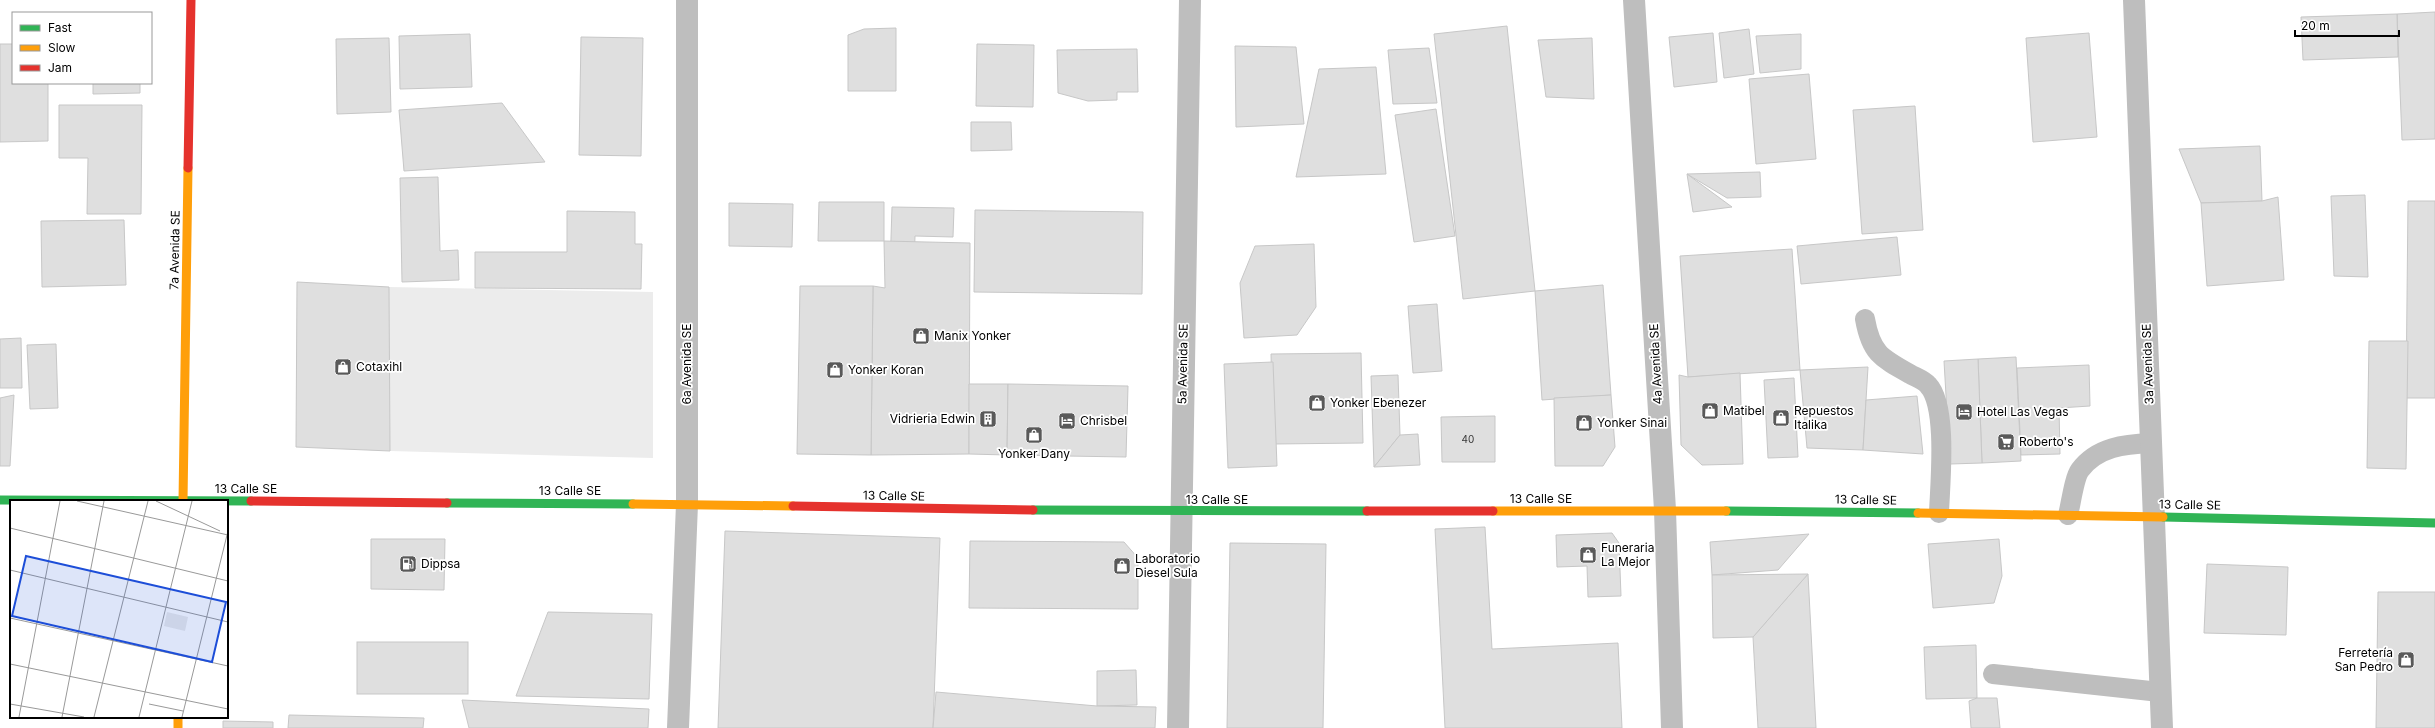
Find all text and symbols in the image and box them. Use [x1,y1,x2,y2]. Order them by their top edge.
legend [12,12,152,84]
scale bar [2295,12,2399,38]
text: 20 m [2301,18,2330,33]
text: Fast [48,20,72,35]
text: Slow [48,40,76,55]
text: Jam [48,60,72,75]
street label: 7a Avenida SE [166,210,183,290]
street label: 5a Avenida SE [1174,323,1191,404]
street label: 4a Avenida SE [1646,323,1665,405]
street label: 3a Avenida SE [2139,323,2156,405]
street label: 6a Avenida SE [679,324,694,404]
shop icon: Manix Yonker [911,326,931,346]
place label: Manix Yonker [934,328,1011,343]
shop icon: Cotaxihl [333,357,353,377]
place label: Cotaxihl [356,359,402,374]
shop icon: Yonker Koran [825,360,845,380]
place label: Yonker Koran [848,362,924,377]
shop icon: Yonker Ebenezer [1307,393,1327,413]
place label: Yonker Ebenezer [1330,395,1427,410]
shop icon: Matibel [1700,401,1720,421]
hotel icon: Hotel Las Vegas [1954,402,1974,422]
place label: Matibel [1723,403,1765,418]
place label: Repuestos Italika [1794,403,1854,432]
place label: Hotel Las Vegas [1977,404,2069,419]
shop icon: Repuestos Italika [1771,408,1791,428]
building icon: Vidrieria Edwin [978,409,998,429]
place label: Vidrieria Edwin [890,411,975,426]
hotel icon: Chrisbel [1057,411,1077,431]
place label: Chrisbel [1080,413,1127,428]
shop icon: Yonker Sinai [1574,413,1594,433]
place label: Yonker Sinai [1597,415,1667,430]
shop icon: Yonker Dany [1024,425,1044,445]
supermarket icon: Roberto's [1996,432,2016,452]
house number: 40 [1462,433,1474,445]
place label: Roberto's [2019,434,2074,449]
place label: Yonker Dany [998,446,1070,461]
street label: 13 Calle SE [215,481,277,496]
street label: 13 Calle SE [539,483,601,498]
street label: 13 Calle SE [863,487,925,504]
street label: 13 Calle SE [1510,491,1572,506]
street label: 13 Calle SE [1835,491,1897,508]
street label: 13 Calle SE [1186,492,1248,507]
street label: 13 Calle SE [2159,496,2221,513]
inset map [10,500,228,718]
place label: Funeraria La Mejor [1601,540,1654,569]
shop icon: Funeraria La Mejor [1578,545,1598,565]
place label: Laboratorio Diesel Sula [1135,551,1200,580]
fuel station icon: Dippsa [398,554,418,574]
place label: Dippsa [421,556,460,571]
shop icon: Laboratorio Diesel Sula [1112,556,1132,576]
place label: Ferretería San Pedro [2335,645,2393,674]
shop icon: Ferretería San Pedro [2396,650,2416,670]

